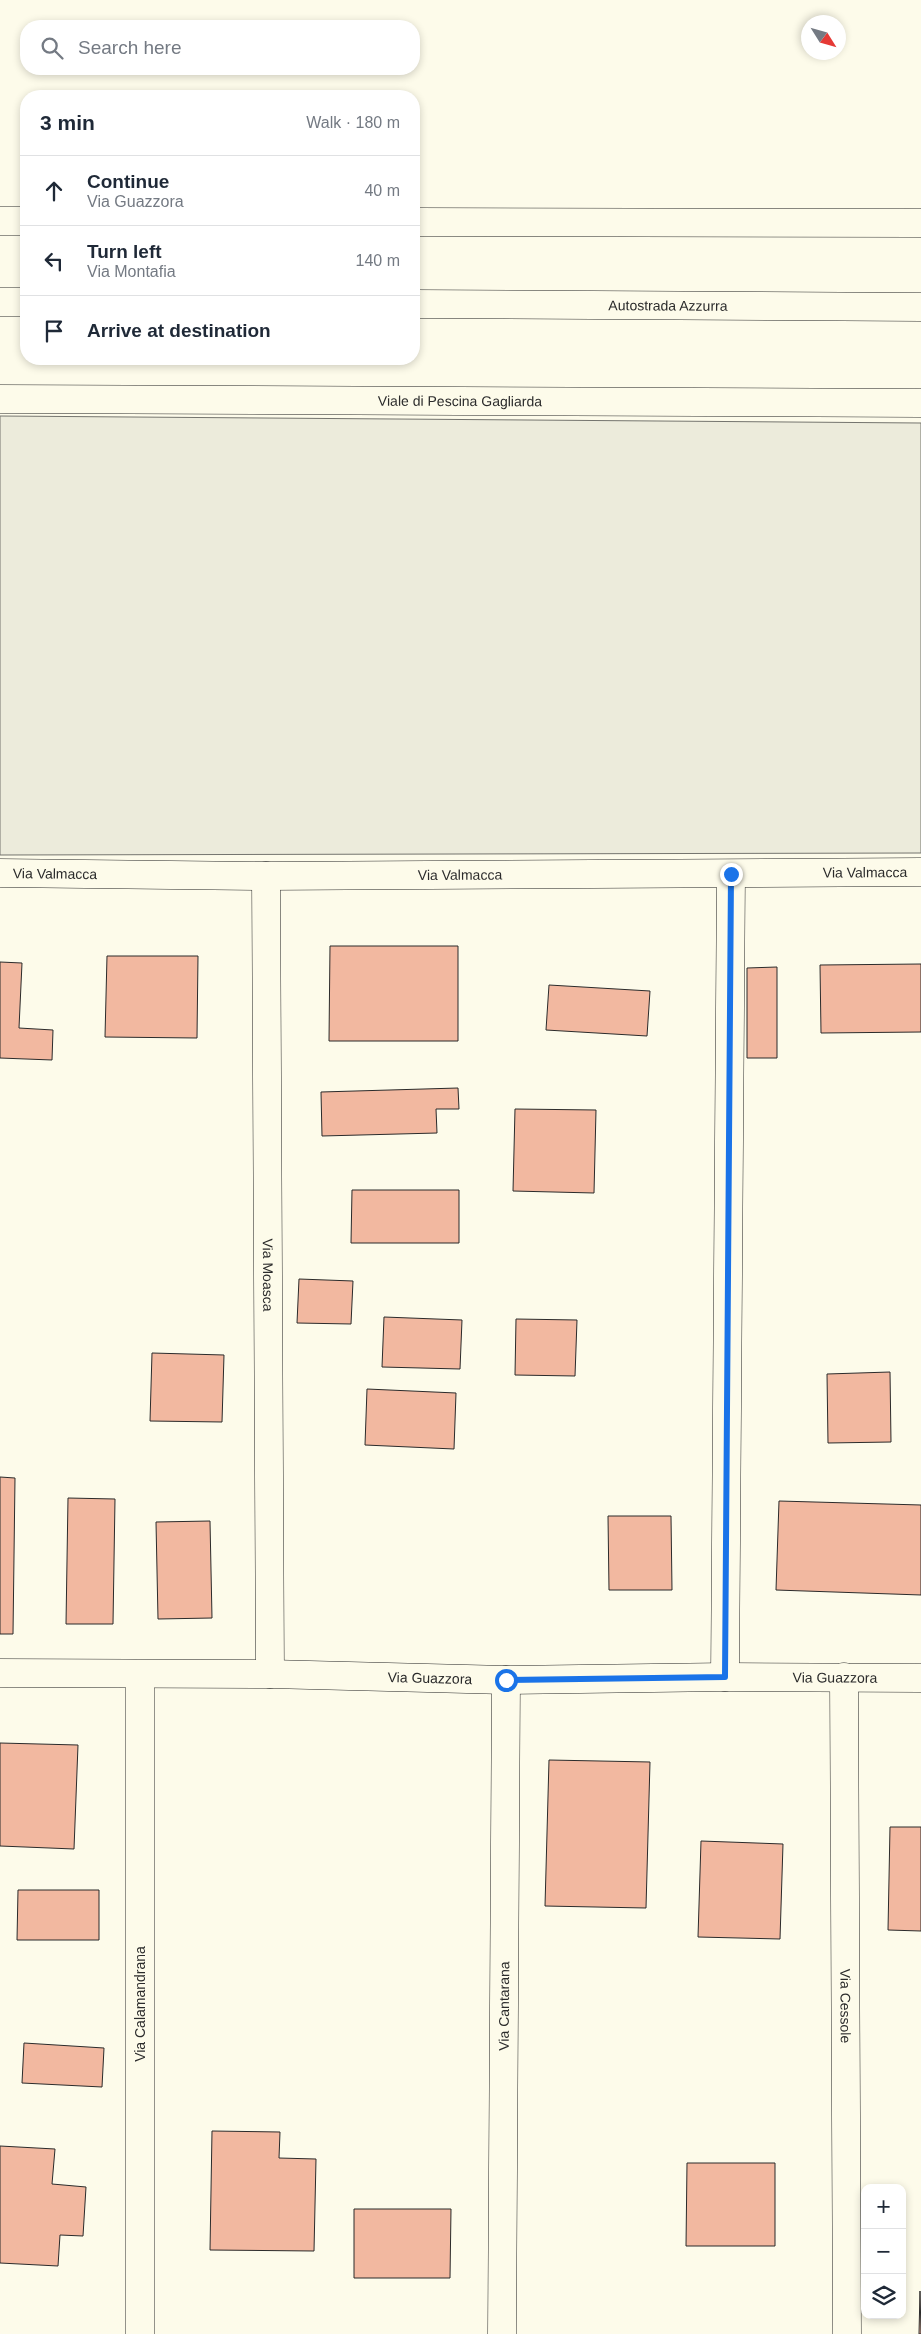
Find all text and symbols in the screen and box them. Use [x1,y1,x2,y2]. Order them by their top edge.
north arrow [801,15,846,60]
search box [20,20,420,75]
icon: search [38,34,66,62]
text: Search here [78,37,182,58]
text: 3 min [40,111,95,134]
text: Walk · 180 m [306,114,400,131]
text: Continue [87,171,169,192]
icon: ahead [40,177,68,205]
text: 40 m [364,182,400,199]
text: Via Guazzora [87,193,184,210]
text: Turn left [87,241,162,262]
icon: left [40,247,68,275]
text: 140 m [356,252,400,269]
text: Via Montafia [87,263,176,280]
street label: Autostrada Azzurra [608,297,728,314]
icon: arrive [40,317,68,345]
text: Arrive at destination [87,320,271,341]
street label: Viale di Pescina Gagliarda [378,393,542,409]
route end [720,863,743,886]
street label: Via Valmacca [823,864,907,881]
street label: Via Valmacca [13,865,97,882]
street label: Via Valmacca [418,867,502,883]
street label: Via Moasca [260,1238,276,1312]
street label: Via Guazzora [387,1669,473,1687]
route start [495,1669,518,1692]
street label: Via Guazzora [793,1669,877,1686]
street label: Via Calamandrana [132,1946,148,2062]
street label: Via Cantarana [496,1961,512,2051]
street label: Via Cessole [837,1969,854,2044]
map controls [861,2184,906,2319]
button: + [861,2184,906,2229]
button: − [861,2229,906,2274]
button: layers [861,2274,906,2319]

